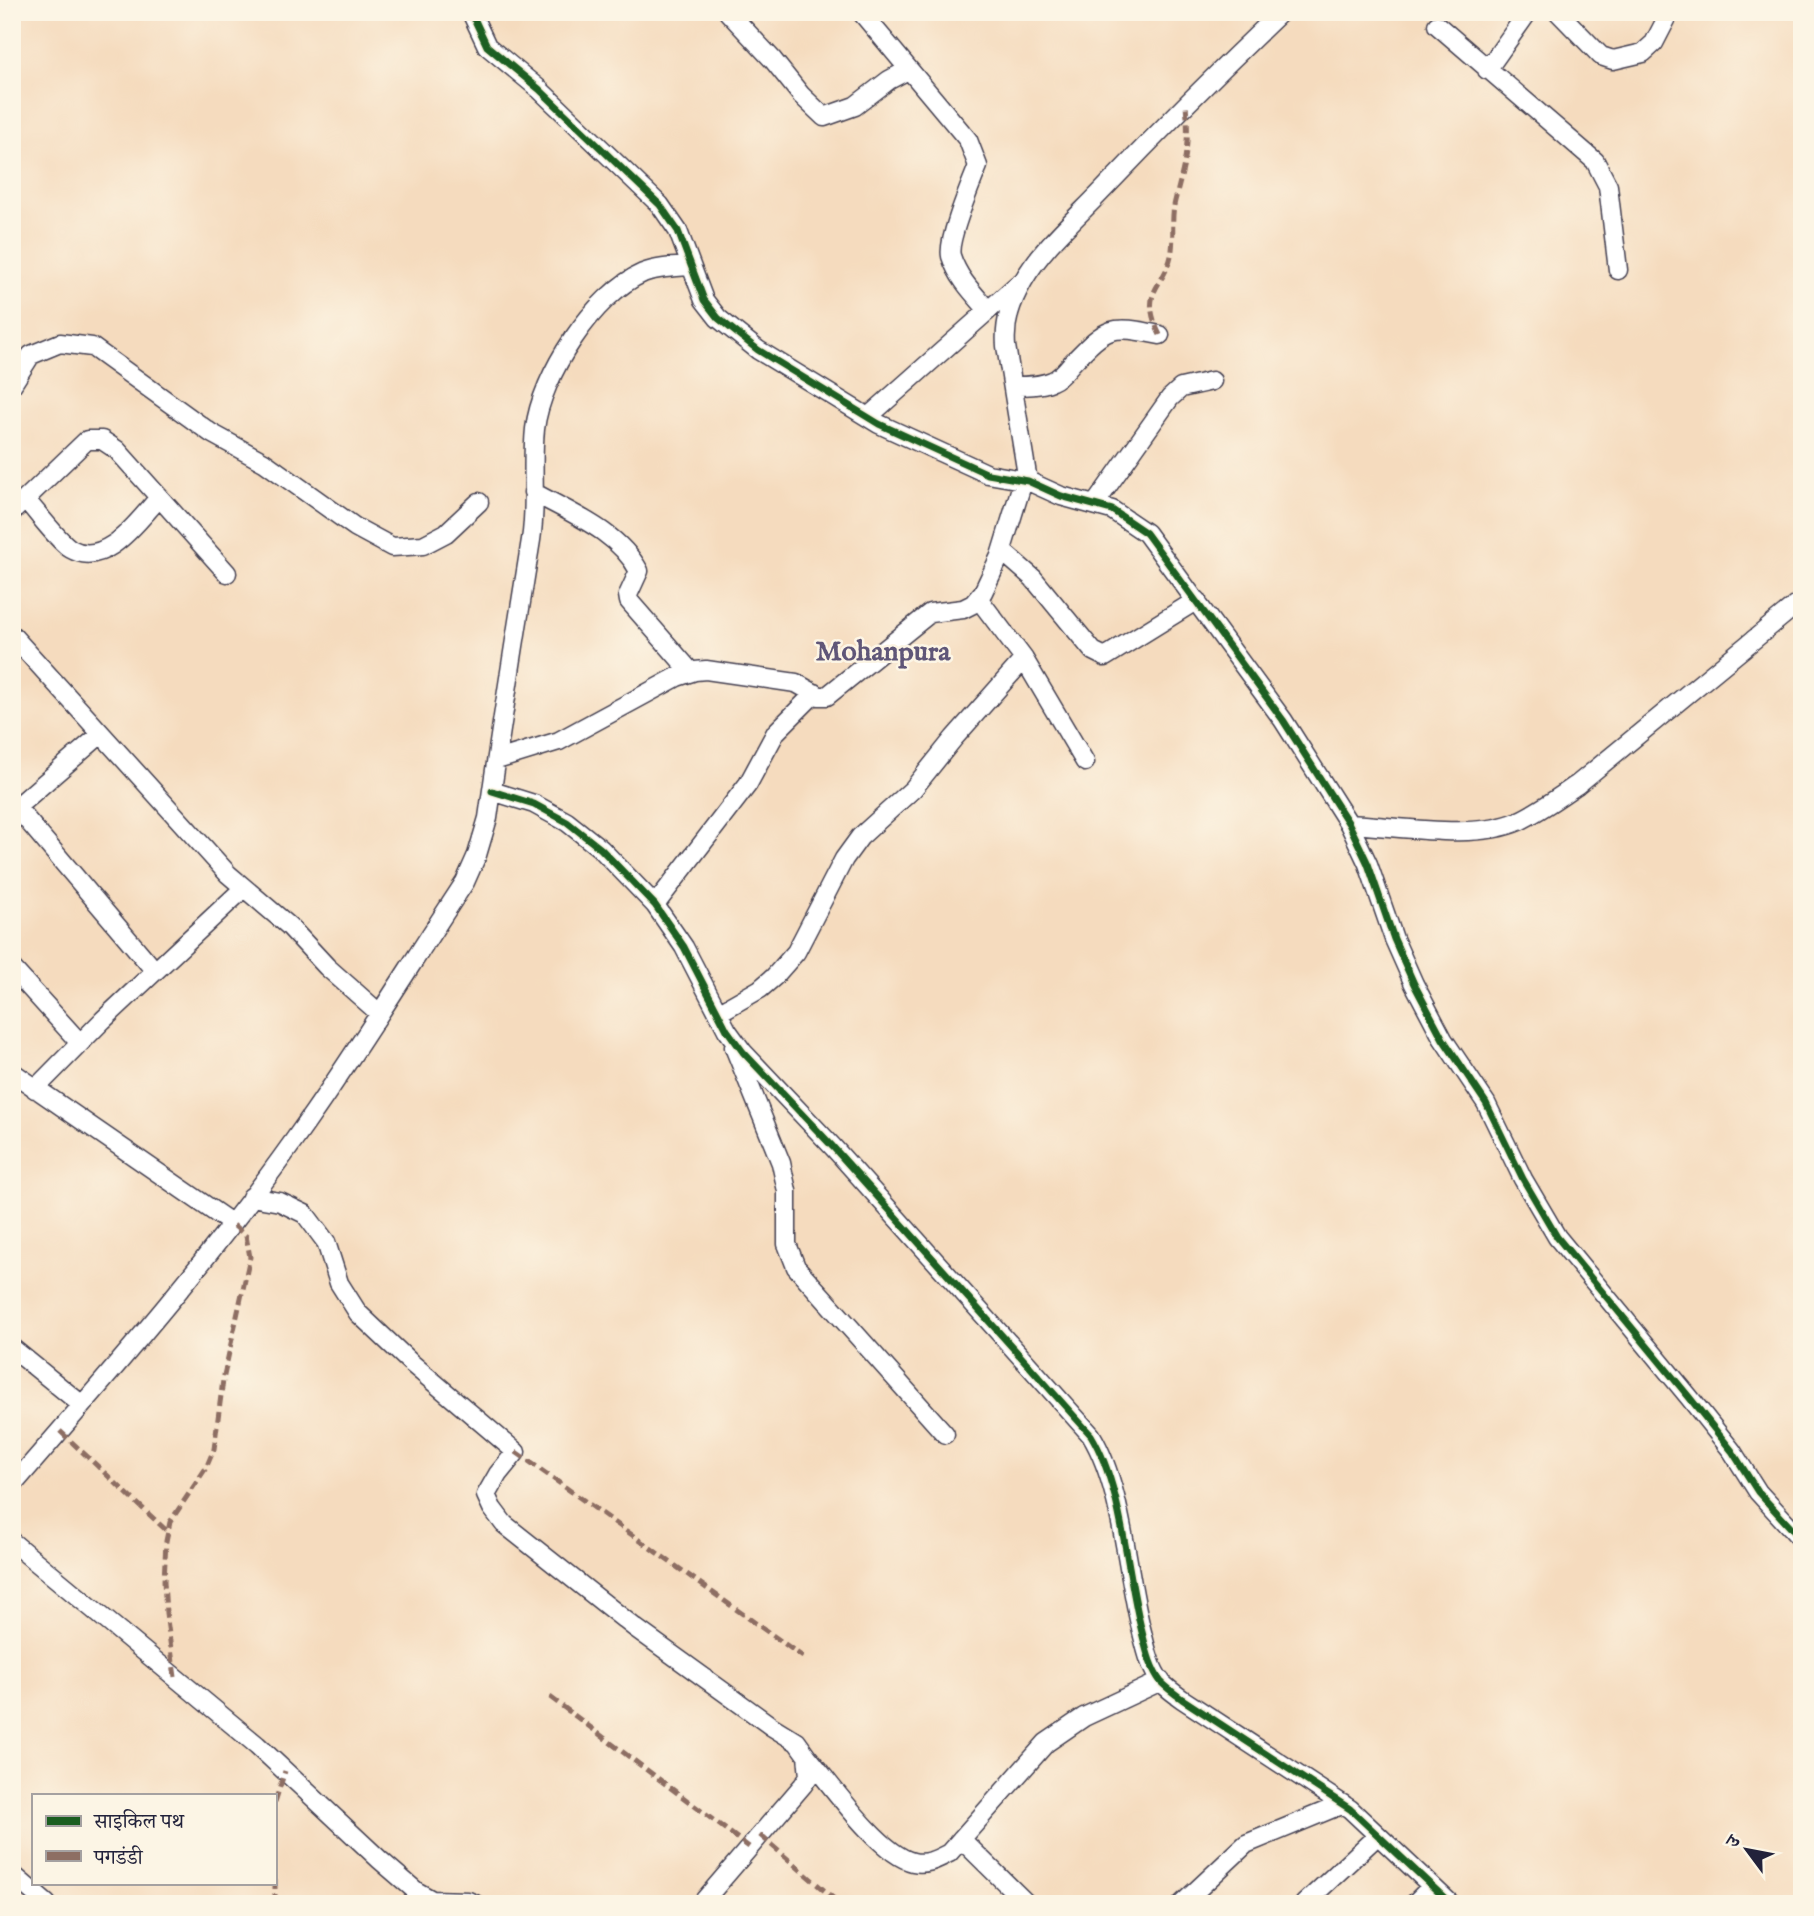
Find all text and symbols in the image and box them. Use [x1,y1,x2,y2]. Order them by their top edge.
district label: Mohanpura [816,635,951,670]
legend [32,1794,276,1884]
text: साइकिल पथ [93,1809,186,1836]
north arrow [1713,1814,1783,1884]
text: उ [1720,1830,1748,1854]
text: पगडंडी [93,1845,144,1872]

